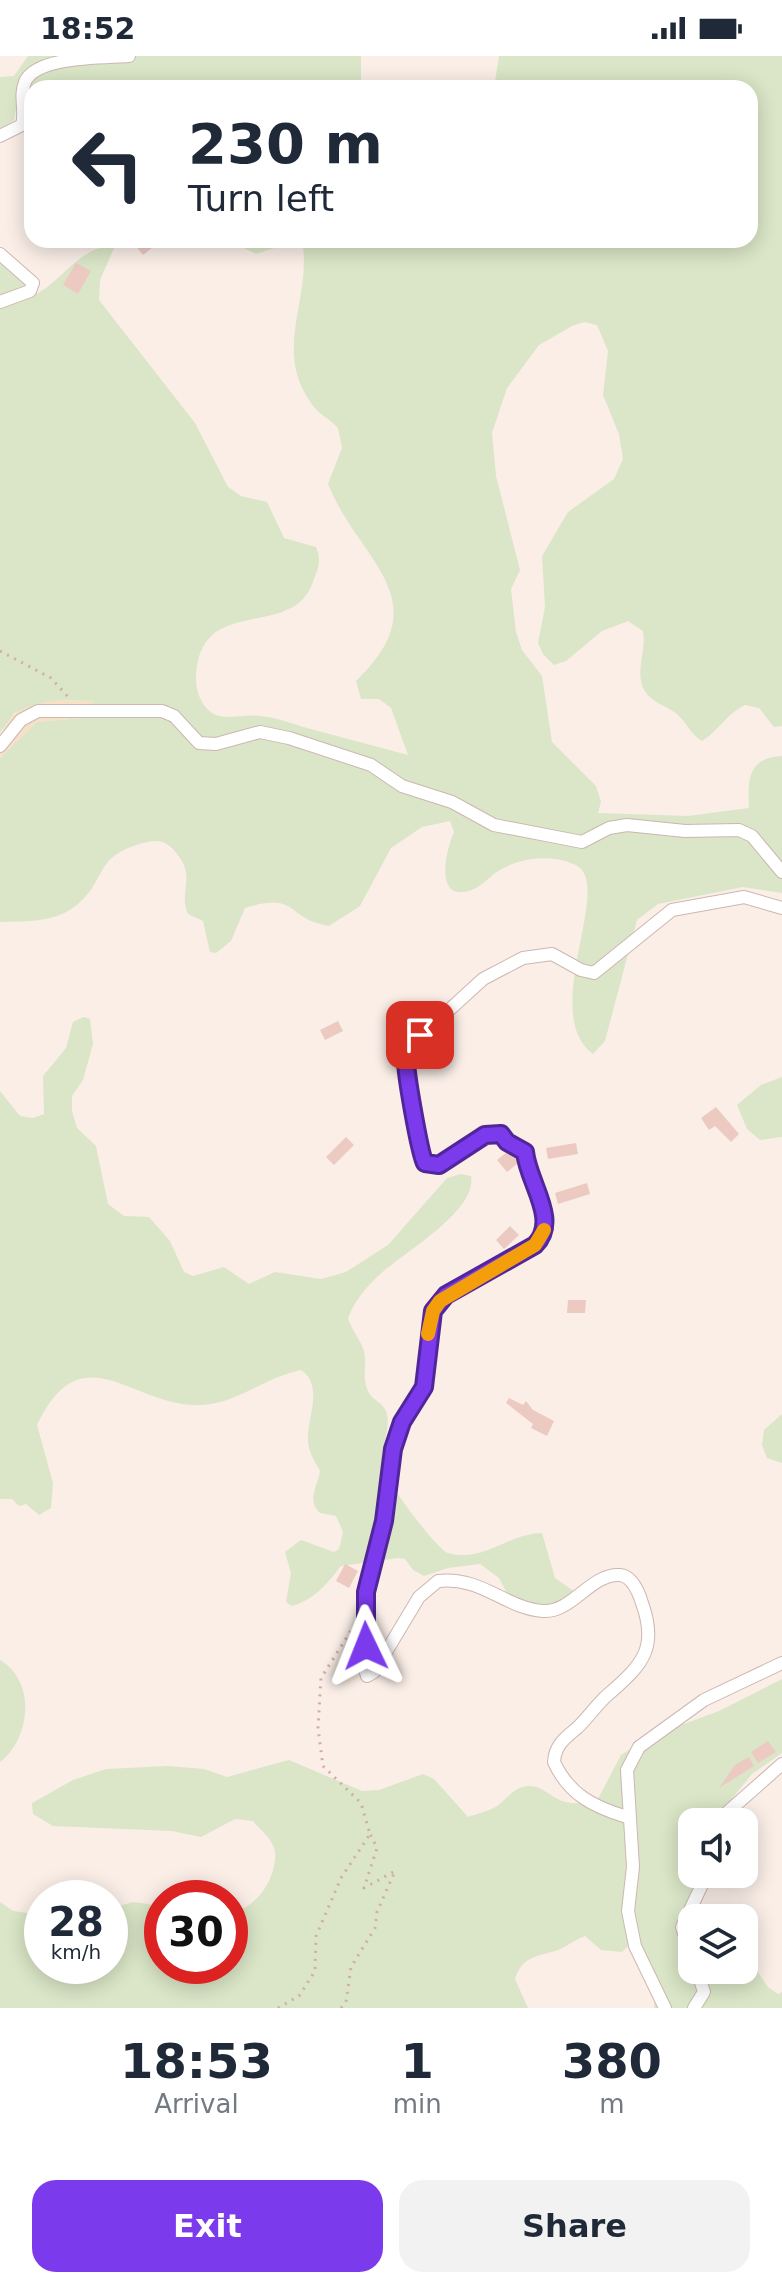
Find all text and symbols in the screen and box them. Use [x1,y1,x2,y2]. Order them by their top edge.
text: 18:52 [40,11,136,46]
text: 230 m [188,111,383,176]
icon: left [56,112,160,216]
text: Turn left [188,178,334,219]
pin [386,1001,454,1069]
icon: arrive [398,1013,442,1057]
position arrow [324,1604,408,1688]
map controls [678,1808,758,1984]
button: sound [678,1808,758,1888]
speed limit sign: 30 [144,1880,248,1984]
text: 28 [48,1899,104,1945]
button: layers [678,1904,758,1984]
text: km/h [51,1940,101,1964]
text: 18:53 [120,2033,273,2089]
text: 1 [401,2033,434,2089]
text: 380 [562,2033,662,2089]
text: Arrival [154,2089,239,2119]
text: min [393,2089,442,2119]
text: m [599,2089,625,2119]
button: Exit [32,2180,383,2272]
button: Share [399,2180,750,2272]

